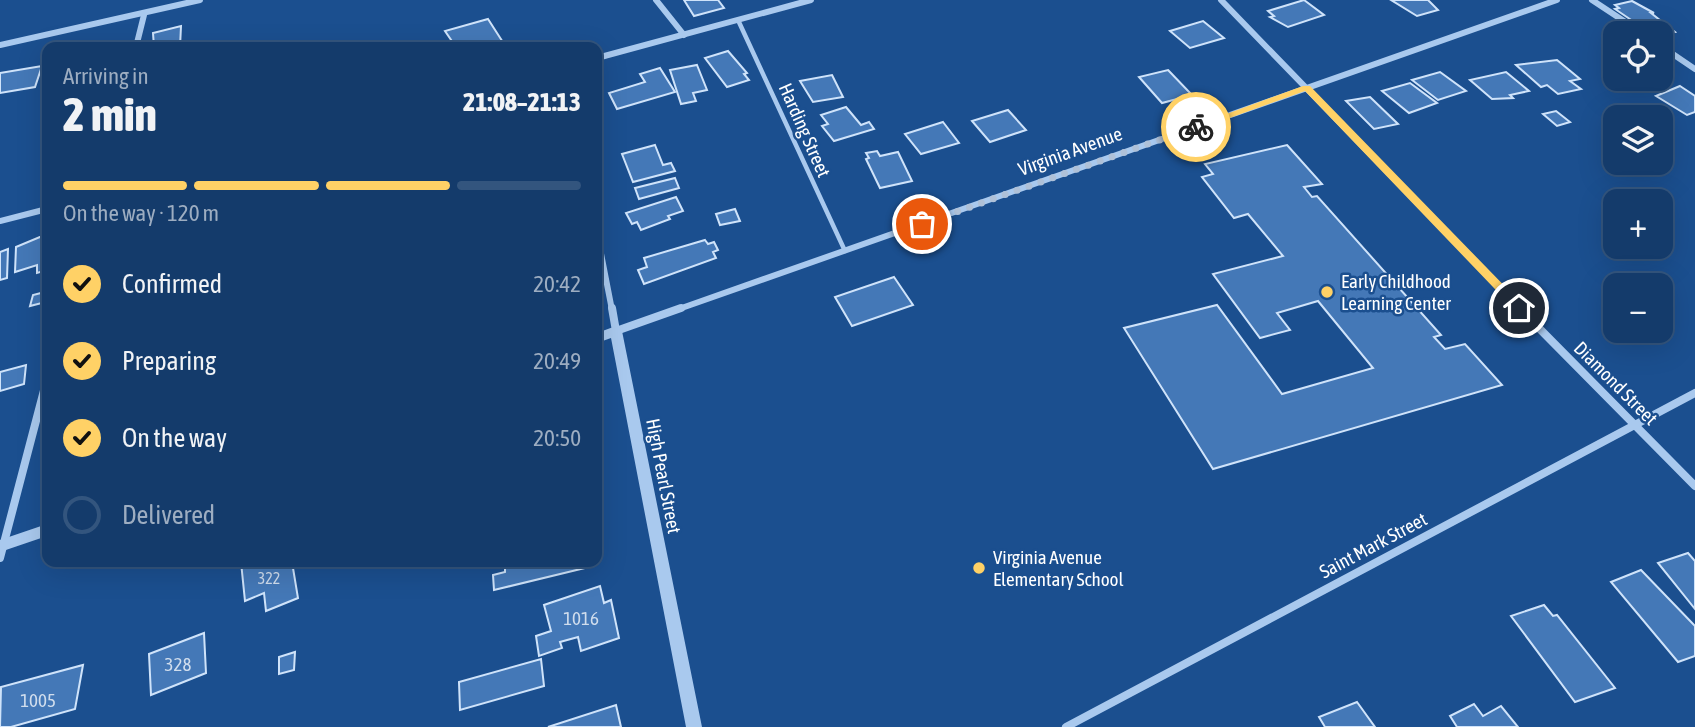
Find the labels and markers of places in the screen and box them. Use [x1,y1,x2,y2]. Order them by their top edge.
pin [892,194,952,254]
place label: Early Childhood Learning Center [1341,270,1451,314]
pin [1489,278,1549,338]
marker: Early Childhood Learning Center [1319,284,1335,300]
place label: Virginia Avenue Elementary School [993,546,1124,590]
marker: Virginia Avenue Elementary School [971,560,987,576]

